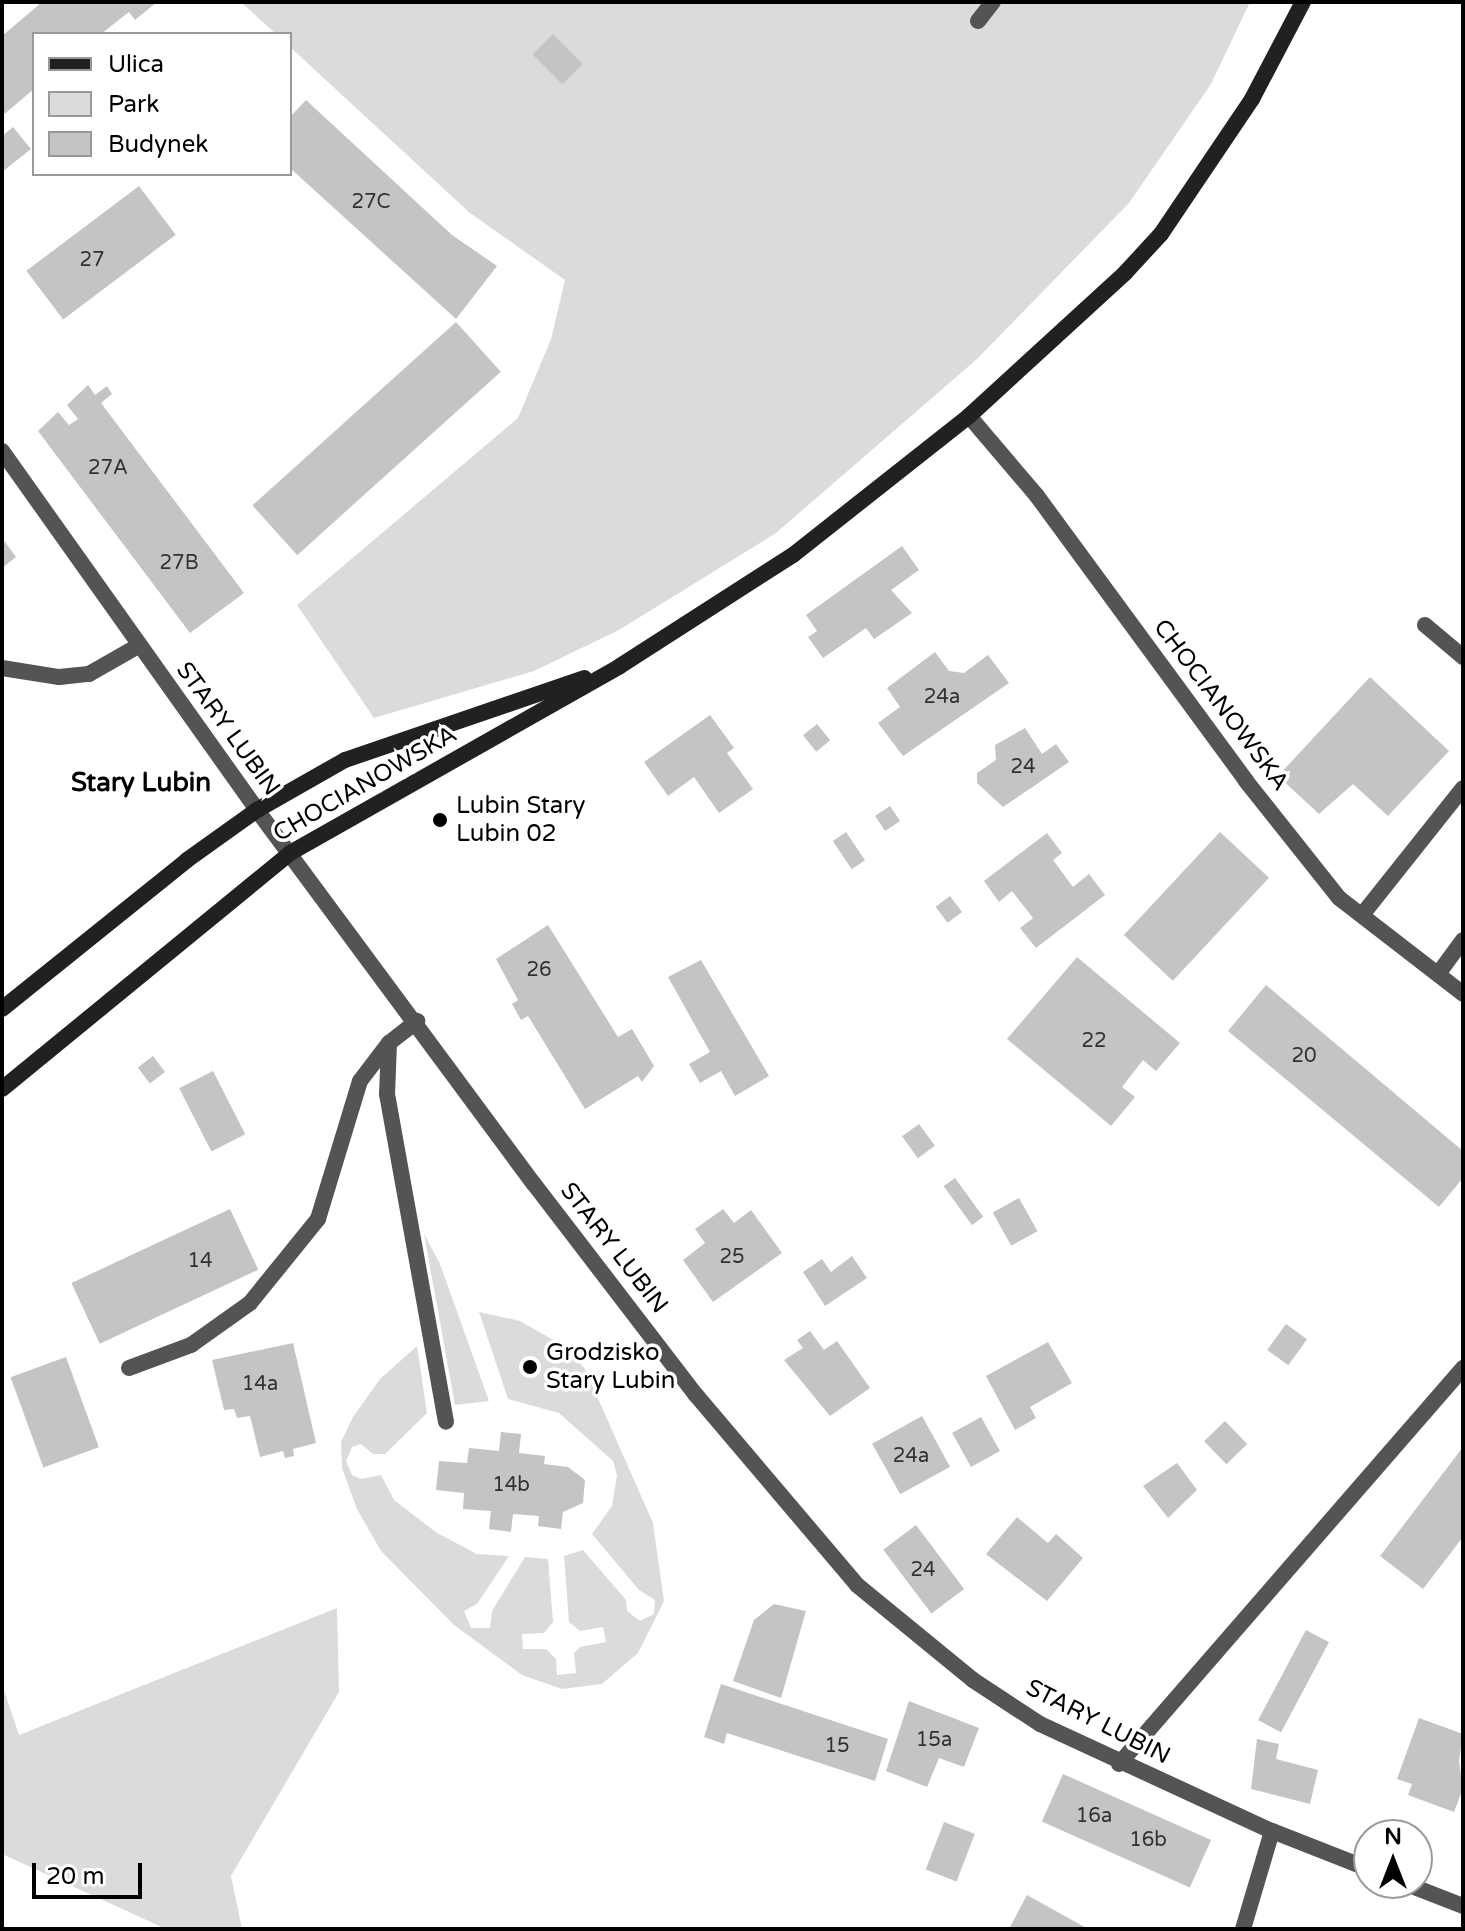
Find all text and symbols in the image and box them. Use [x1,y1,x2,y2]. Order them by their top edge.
legend [32,32,292,176]
text: Ulica [108,50,164,79]
text: Park [108,90,159,119]
text: Budynek [108,130,208,159]
house number: 27C [351,190,391,214]
house number: 27 [79,248,105,272]
house number: 27A [88,456,128,480]
house number: 27B [160,551,198,575]
street label: CHOCIANOWSKA [1147,614,1295,796]
street label: STARY LUBIN [170,657,286,801]
house number: 24a [924,685,960,709]
street label: CHOCIANOWSKA [268,720,462,848]
house number: 24 [1010,755,1036,779]
district label: Stary Lubin [71,767,211,799]
place label: Lubin Stary Lubin 02 [456,792,585,848]
marker: Lubin Stary Lubin 02 [431,811,449,829]
house number: 26 [526,958,552,982]
house number: 22 [1081,1029,1107,1053]
house number: 20 [1291,1044,1317,1068]
street label: STARY LUBIN [554,1177,674,1319]
house number: 25 [719,1245,745,1269]
house number: 14 [187,1249,213,1273]
place label: Grodzisko Stary Lubin [546,1339,675,1395]
marker: Grodzisko Stary Lubin [521,1358,539,1376]
house number: 14a [242,1372,278,1396]
house number: 24a [893,1444,929,1468]
house number: 14b [492,1473,530,1497]
house number: 24 [910,1558,936,1582]
street label: STARY LUBIN [1021,1673,1175,1771]
house number: 15a [916,1728,952,1752]
house number: 15 [824,1734,850,1758]
house number: 16a [1076,1804,1112,1828]
north arrow [1353,1819,1433,1899]
text: N [1384,1824,1402,1850]
house number: 16b [1129,1828,1167,1852]
scale bar [36,1847,146,1897]
text: 20 m [46,1862,104,1891]

